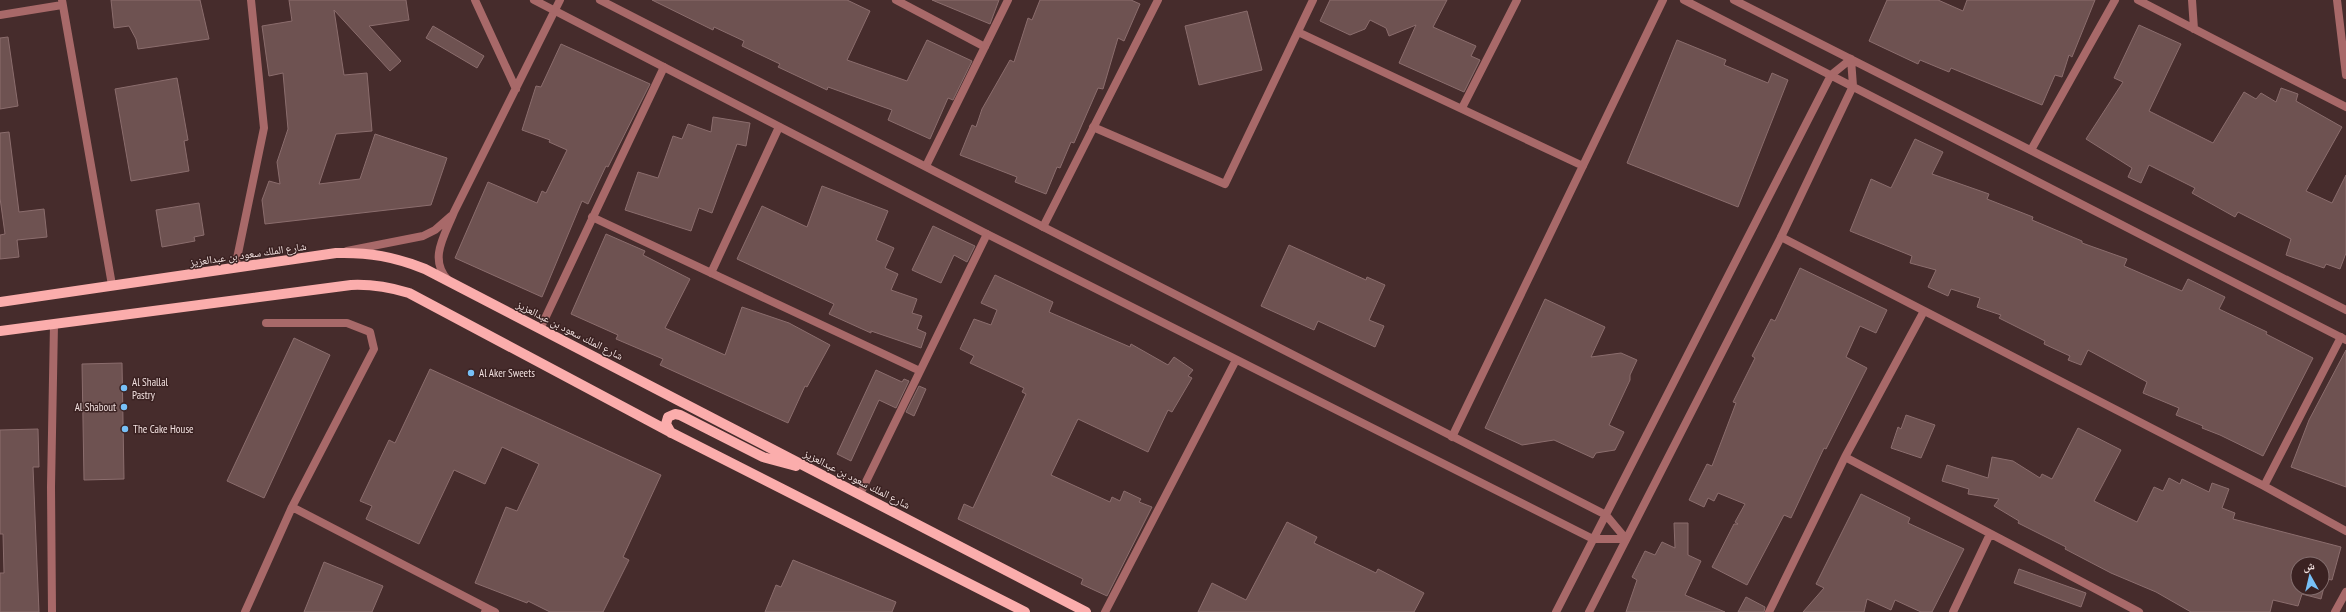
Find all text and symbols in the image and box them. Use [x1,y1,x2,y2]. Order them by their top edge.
street label: شارع الملك سعود بن عبدالعزيز [188,239,307,269]
street label: شارع الملك سعود بن عبدالعزيز [514,297,626,363]
place label: Al Aker Sweets [479,366,535,380]
marker: Al Aker Sweets [466,368,476,378]
place label: Al Shallal Pastry [132,375,169,402]
marker: Al Shallal Pastry [119,383,129,393]
place label: Al Shabout [75,400,116,414]
marker: Al Shabout [119,402,129,412]
place label: The Cake House [133,422,194,436]
marker: The Cake House [120,424,130,434]
street label: شارع الملك سعود بن عبدالعزيز [801,446,913,512]
north arrow [2290,556,2330,596]
text: ش [2302,558,2316,575]

